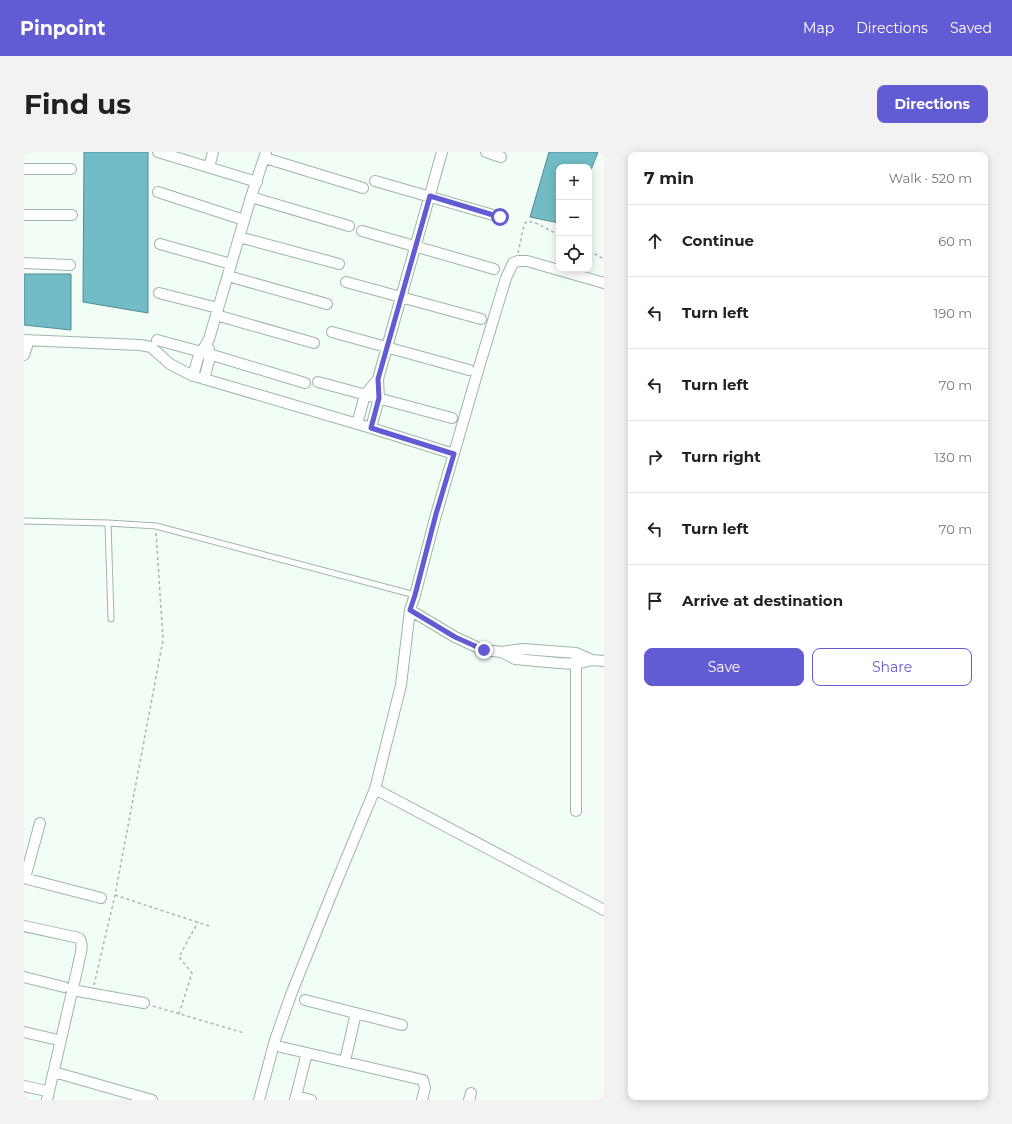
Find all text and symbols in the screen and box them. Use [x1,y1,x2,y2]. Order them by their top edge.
text: Pinpoint [20,17,105,40]
text: Map [803,19,834,37]
text: Directions [856,19,928,37]
text: Saved [950,19,992,37]
button: Directions [877,85,988,123]
text: Find us [24,87,131,121]
map controls [556,164,592,272]
button: + [556,164,592,200]
text: 7 min [644,168,694,188]
text: Walk · 520 m [889,170,972,186]
button: − [556,200,592,236]
route start [491,208,509,226]
icon: ahead [644,230,666,252]
text: Continue [682,231,754,250]
text: 60 m [938,233,972,249]
button: locate [556,236,592,272]
icon: left [644,302,666,324]
text: Turn left [682,303,749,322]
text: 190 m [934,305,972,321]
icon: left [644,374,666,396]
text: Turn left [682,375,749,394]
text: 70 m [939,377,972,393]
icon: right [644,446,666,468]
text: Turn right [682,447,761,466]
text: 130 m [934,449,972,465]
icon: left [644,518,666,540]
text: Turn left [682,519,749,538]
text: 70 m [939,521,972,537]
icon: arrive [644,590,666,612]
text: Arrive at destination [682,591,843,610]
route end [475,641,493,659]
button: Save [644,648,804,686]
button: Share [812,648,972,686]

